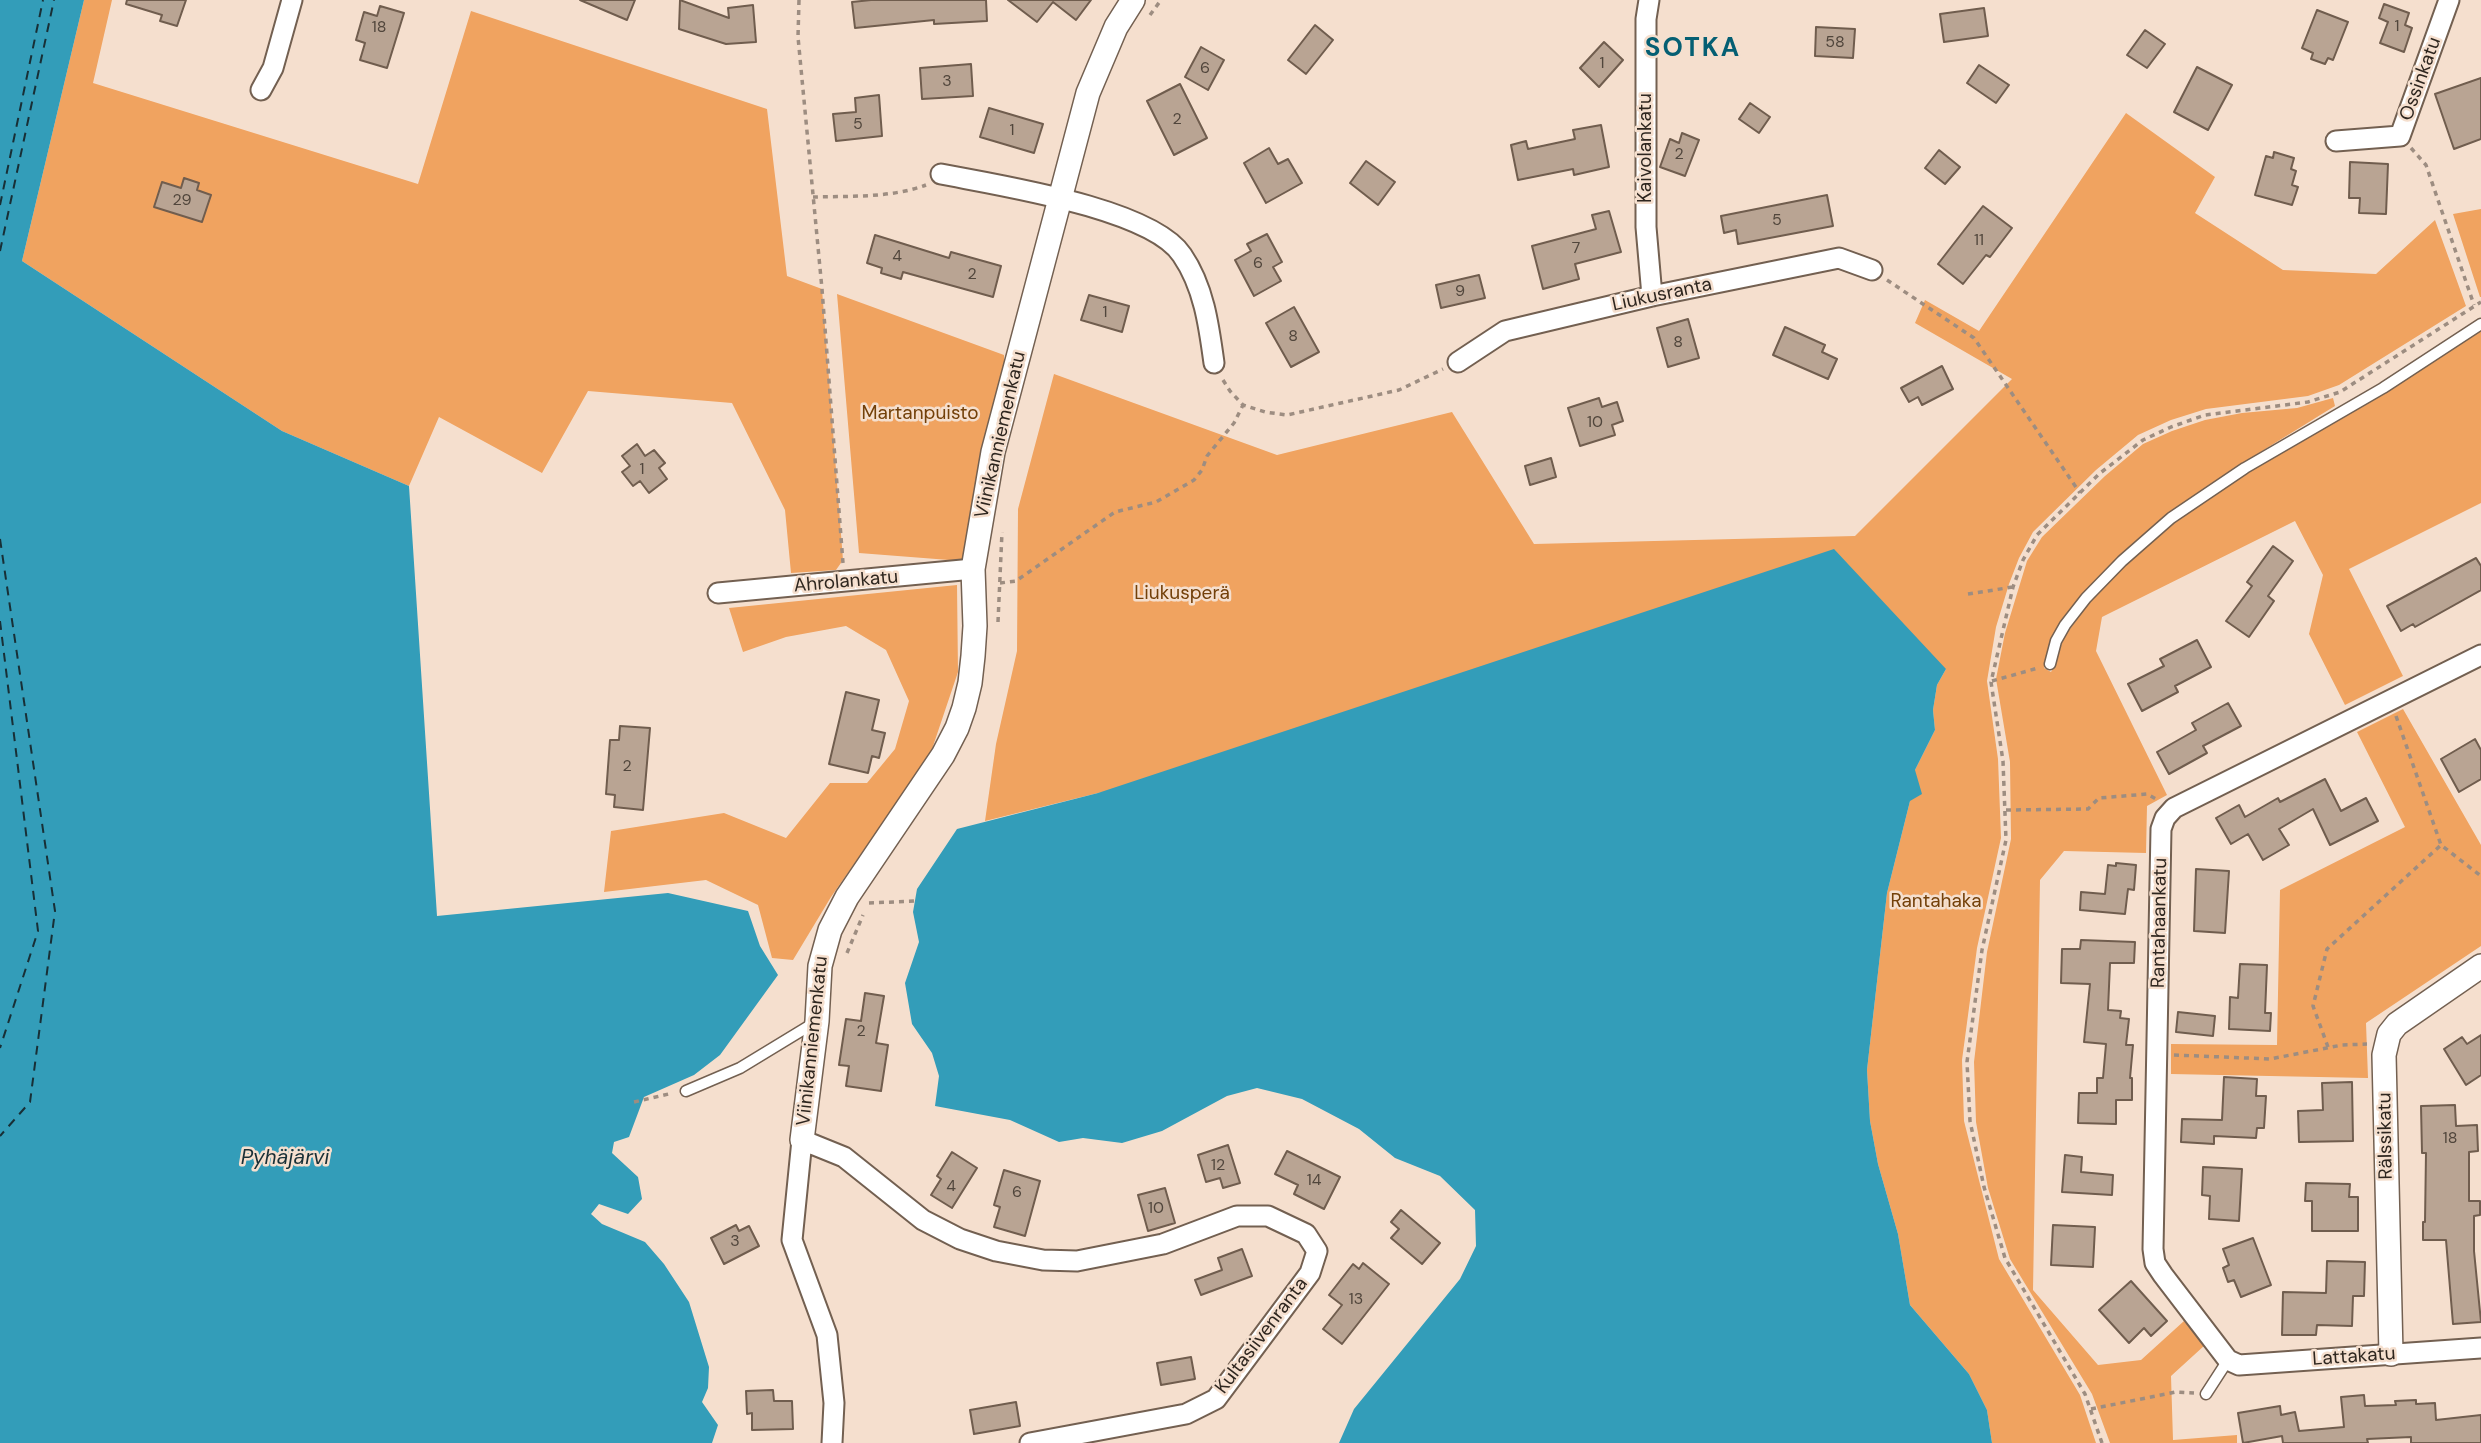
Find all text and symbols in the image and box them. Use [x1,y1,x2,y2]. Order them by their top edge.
house number: 1 [2395,17,2399,37]
house number: 18 [372,18,386,38]
district label: SOTKA [1645,33,1741,65]
house number: 58 [1825,33,1845,53]
street label: Ossinkatu [2395,34,2447,124]
house number: 1 [1600,54,1604,74]
house number: 6 [1200,59,1210,79]
house number: 3 [942,72,952,92]
street label: Kaivolankatu [1635,93,1657,203]
house number: 2 [1172,110,1182,130]
house number: 5 [853,115,863,135]
house number: 1 [1010,121,1014,141]
house number: 2 [1674,145,1684,165]
house number: 29 [172,191,192,211]
house number: 5 [1772,211,1782,231]
house number: 11 [1974,231,1984,251]
house number: 7 [1572,239,1580,259]
house number: 4 [892,247,902,267]
house number: 6 [1253,254,1263,274]
house number: 2 [967,265,977,285]
street label: Liukusranta [1610,273,1714,317]
house number: 9 [1455,282,1465,302]
house number: 1 [1103,303,1107,323]
house number: 8 [1288,327,1298,347]
house number: 8 [1673,333,1683,353]
street label: Viinikanniemenkatu [971,349,1031,521]
park label: Martanpuisto [862,403,978,425]
house number: 10 [1587,413,1603,433]
house number: 1 [640,460,644,480]
street label: Ahrolankatu [793,566,899,598]
park label: Liukusperä [1134,583,1230,605]
house number: 2 [622,757,632,777]
street label: Rantahaankatu [2147,858,2173,988]
park label: Rantahaka [1890,891,1982,913]
street label: Viinikanniemenkatu [793,955,833,1127]
house number: 2 [856,1022,866,1042]
street label: Rälssikatu [2374,1092,2398,1180]
house number: 18 [2443,1129,2457,1149]
water label: Pyhäjärvi [241,1145,329,1171]
house number: 12 [1211,1156,1225,1176]
house number: 14 [1307,1171,1321,1191]
house number: 4 [946,1177,956,1197]
house number: 6 [1012,1183,1022,1203]
house number: 10 [1148,1199,1164,1219]
house number: 3 [730,1232,740,1252]
street label: Kultasiivenranta [1211,1273,1313,1399]
house number: 13 [1349,1290,1363,1310]
street label: Lattakatu [2312,1343,2396,1371]

